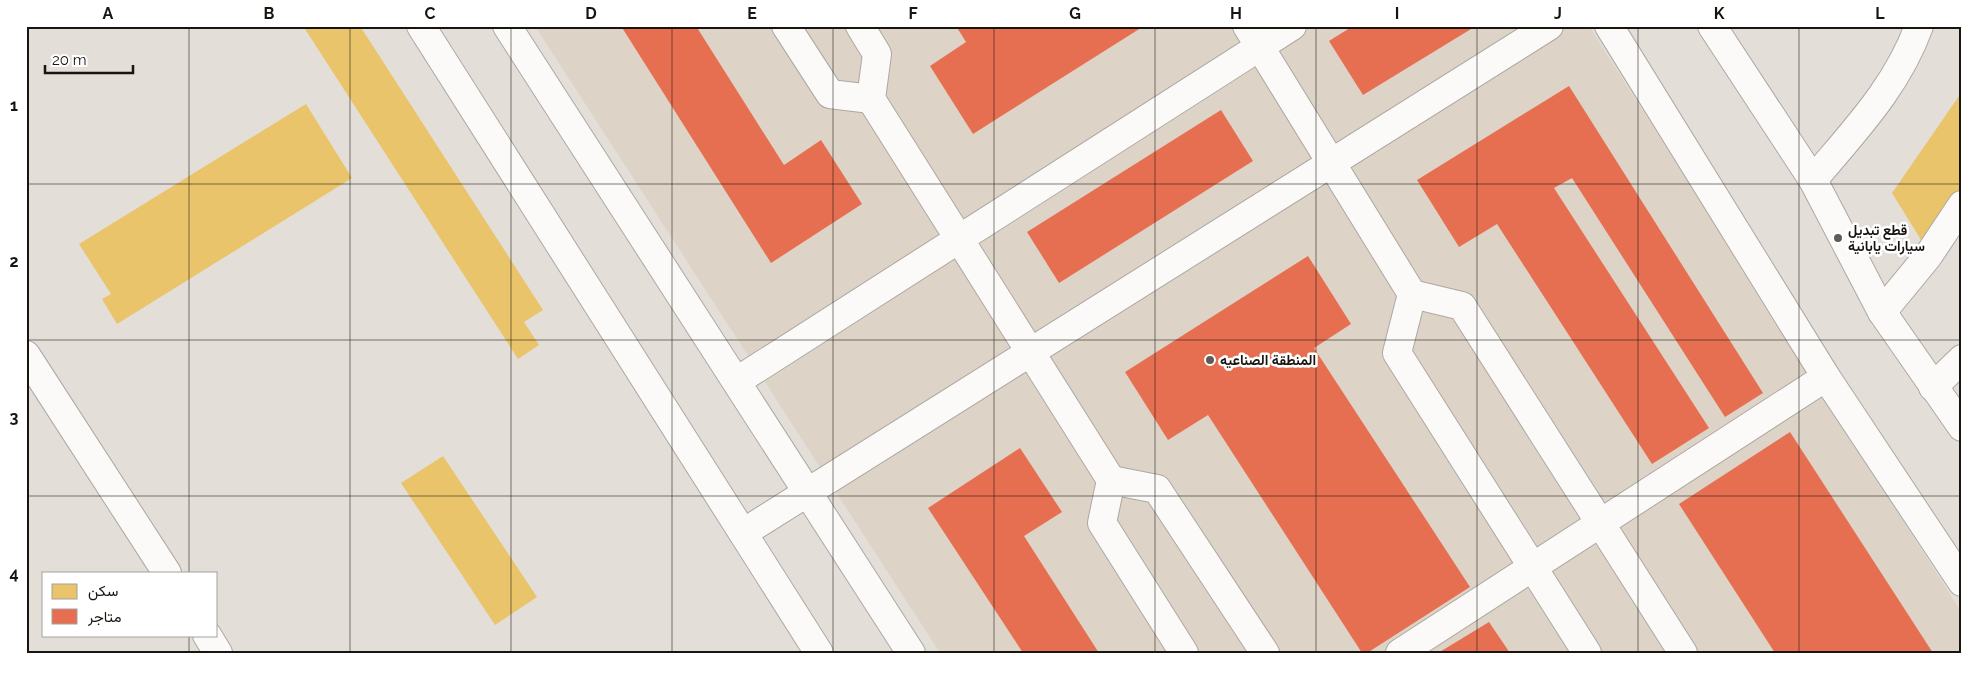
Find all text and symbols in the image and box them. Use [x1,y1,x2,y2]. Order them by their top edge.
text: A [103,4,114,23]
text: B [264,4,275,23]
text: C [425,4,436,23]
text: D [585,4,597,23]
text: E [747,4,757,23]
text: F [908,4,918,23]
text: G [1069,4,1081,23]
text: H [1230,4,1242,23]
text: I [1395,4,1399,23]
text: J [1554,4,1562,23]
text: K [1714,4,1725,23]
text: L [1875,4,1885,23]
scale bar [45,42,132,74]
text: 20 m [52,51,87,69]
text: 1 [10,96,18,115]
place label: قطع تبديل سيارات يابانية [1848,222,1925,255]
marker: قطع تبديل سيارات يابانية [1832,232,1844,244]
text: 2 [9,252,19,271]
place label: المنطقة الصناعيه [1220,352,1316,369]
marker: المنطقة الصناعيه [1204,354,1216,366]
text: 3 [10,408,19,427]
text: 4 [9,564,19,583]
legend [42,572,218,636]
text: سكن [88,582,118,601]
text: متاجر [87,608,122,626]

